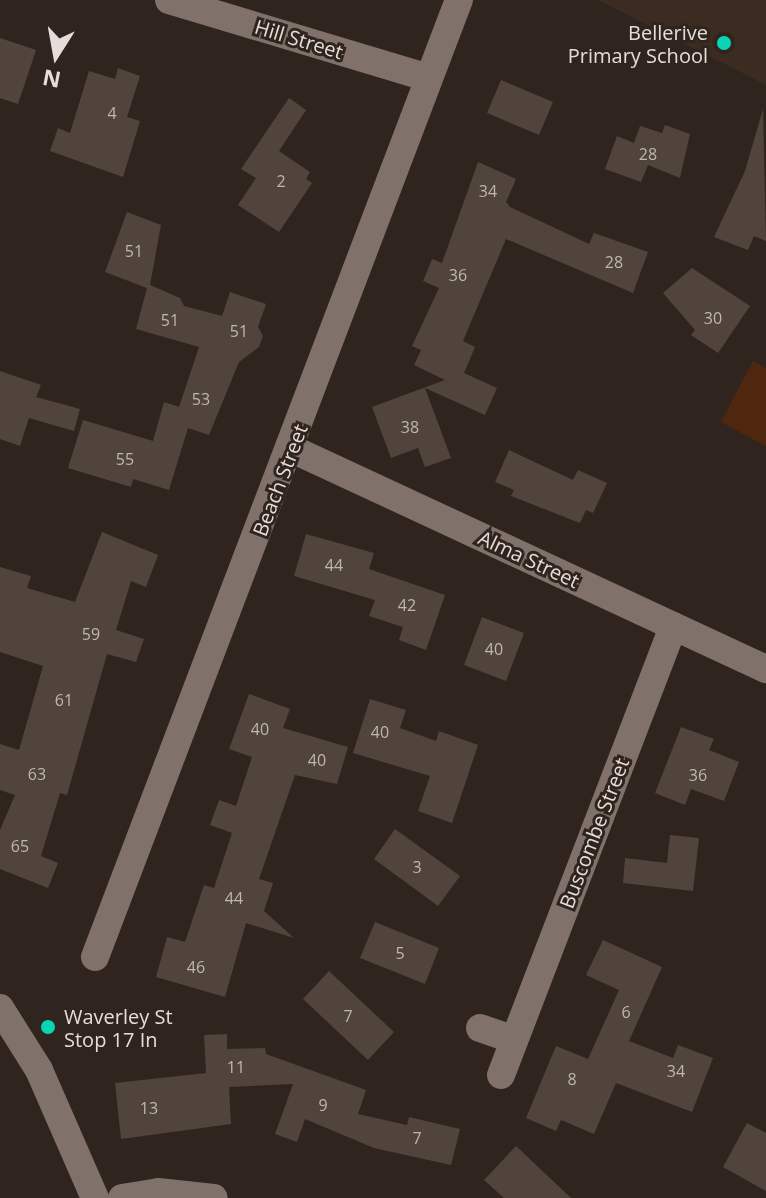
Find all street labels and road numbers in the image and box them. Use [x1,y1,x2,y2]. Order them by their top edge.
street label: Hill Street [252,14,346,64]
street label: Beach Street [248,421,312,539]
street label: Alma Street [475,525,583,593]
street label: Buscombe Street [554,754,634,912]

